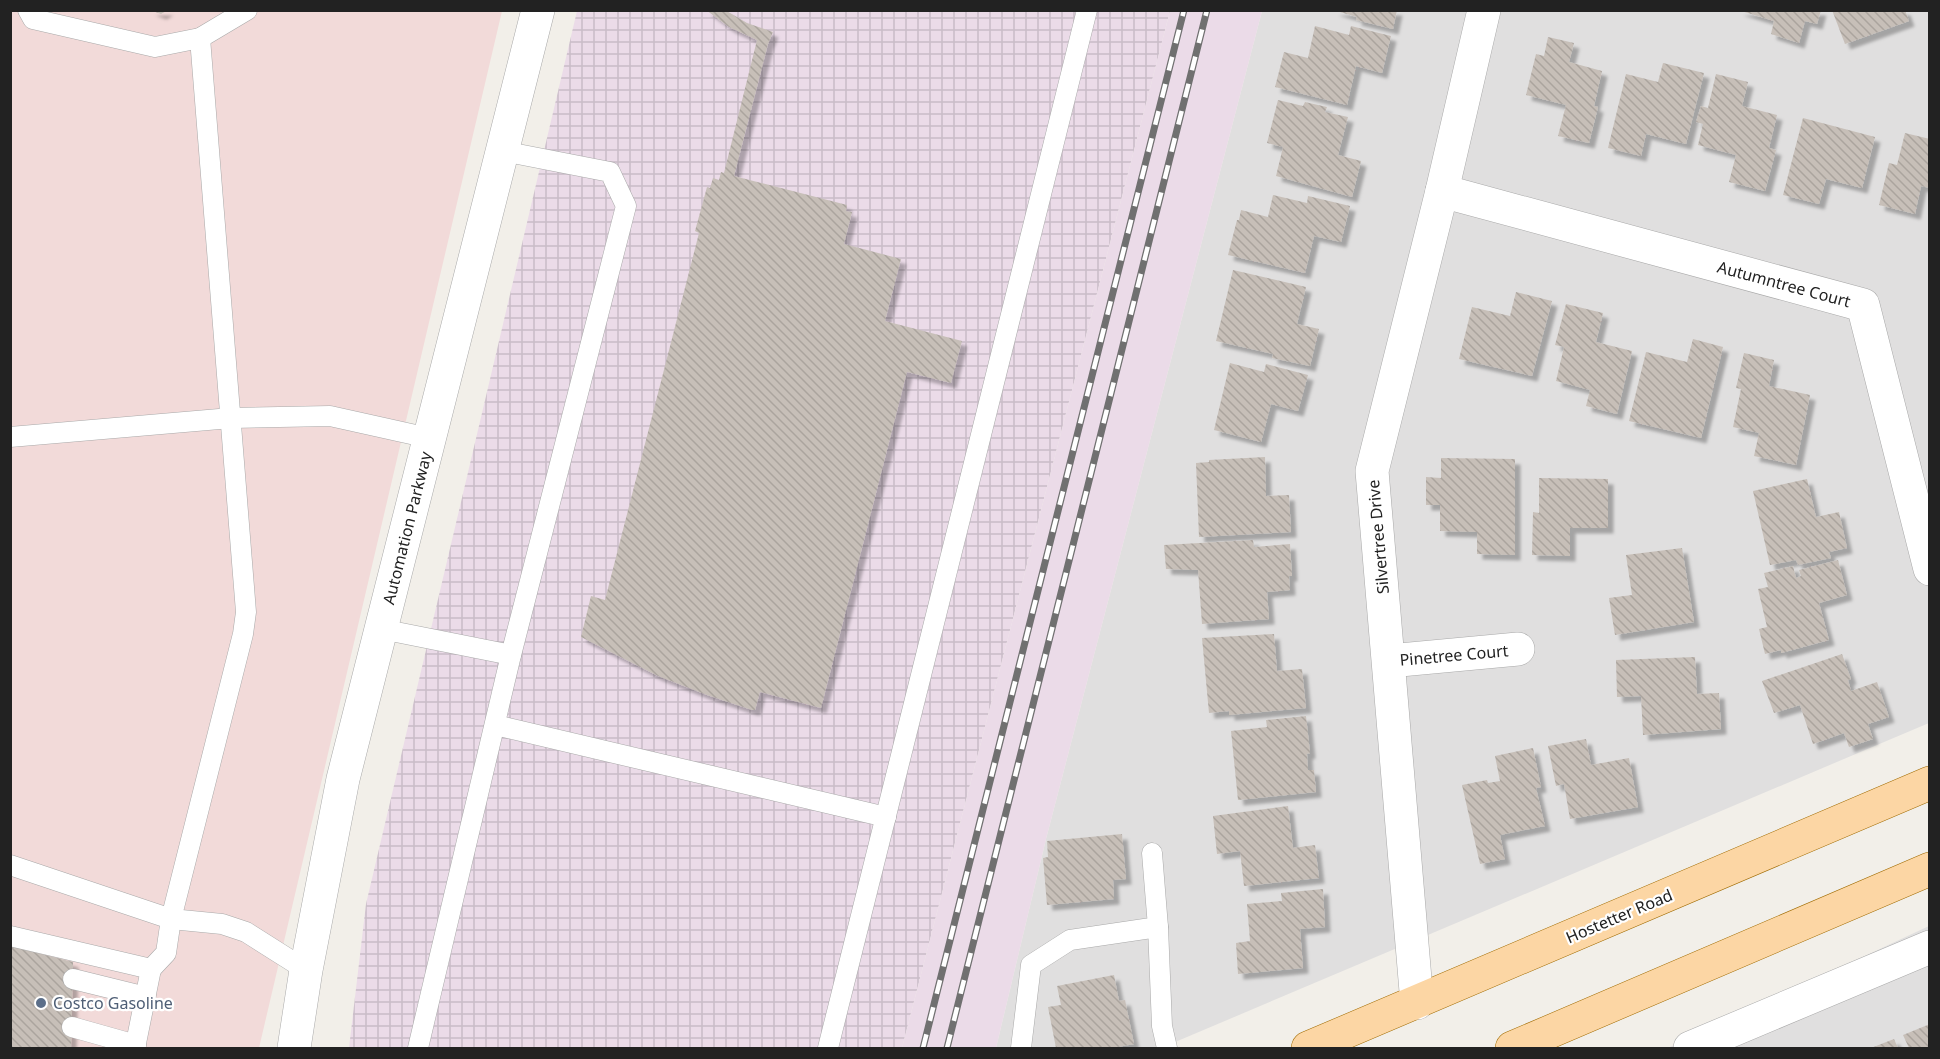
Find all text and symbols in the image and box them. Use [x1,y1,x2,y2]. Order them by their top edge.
street label: Autumntree Court [1715,256,1853,312]
street label: Automation Parkway [377,449,437,607]
street label: Silvertree Drive [1362,479,1394,595]
street label: Pinetree Court [1399,639,1509,671]
street label: Hostetter Road [1562,884,1676,948]
place label: Costco Gasoline [53,992,173,1014]
marker: Costco Gasoline [34,996,48,1010]

